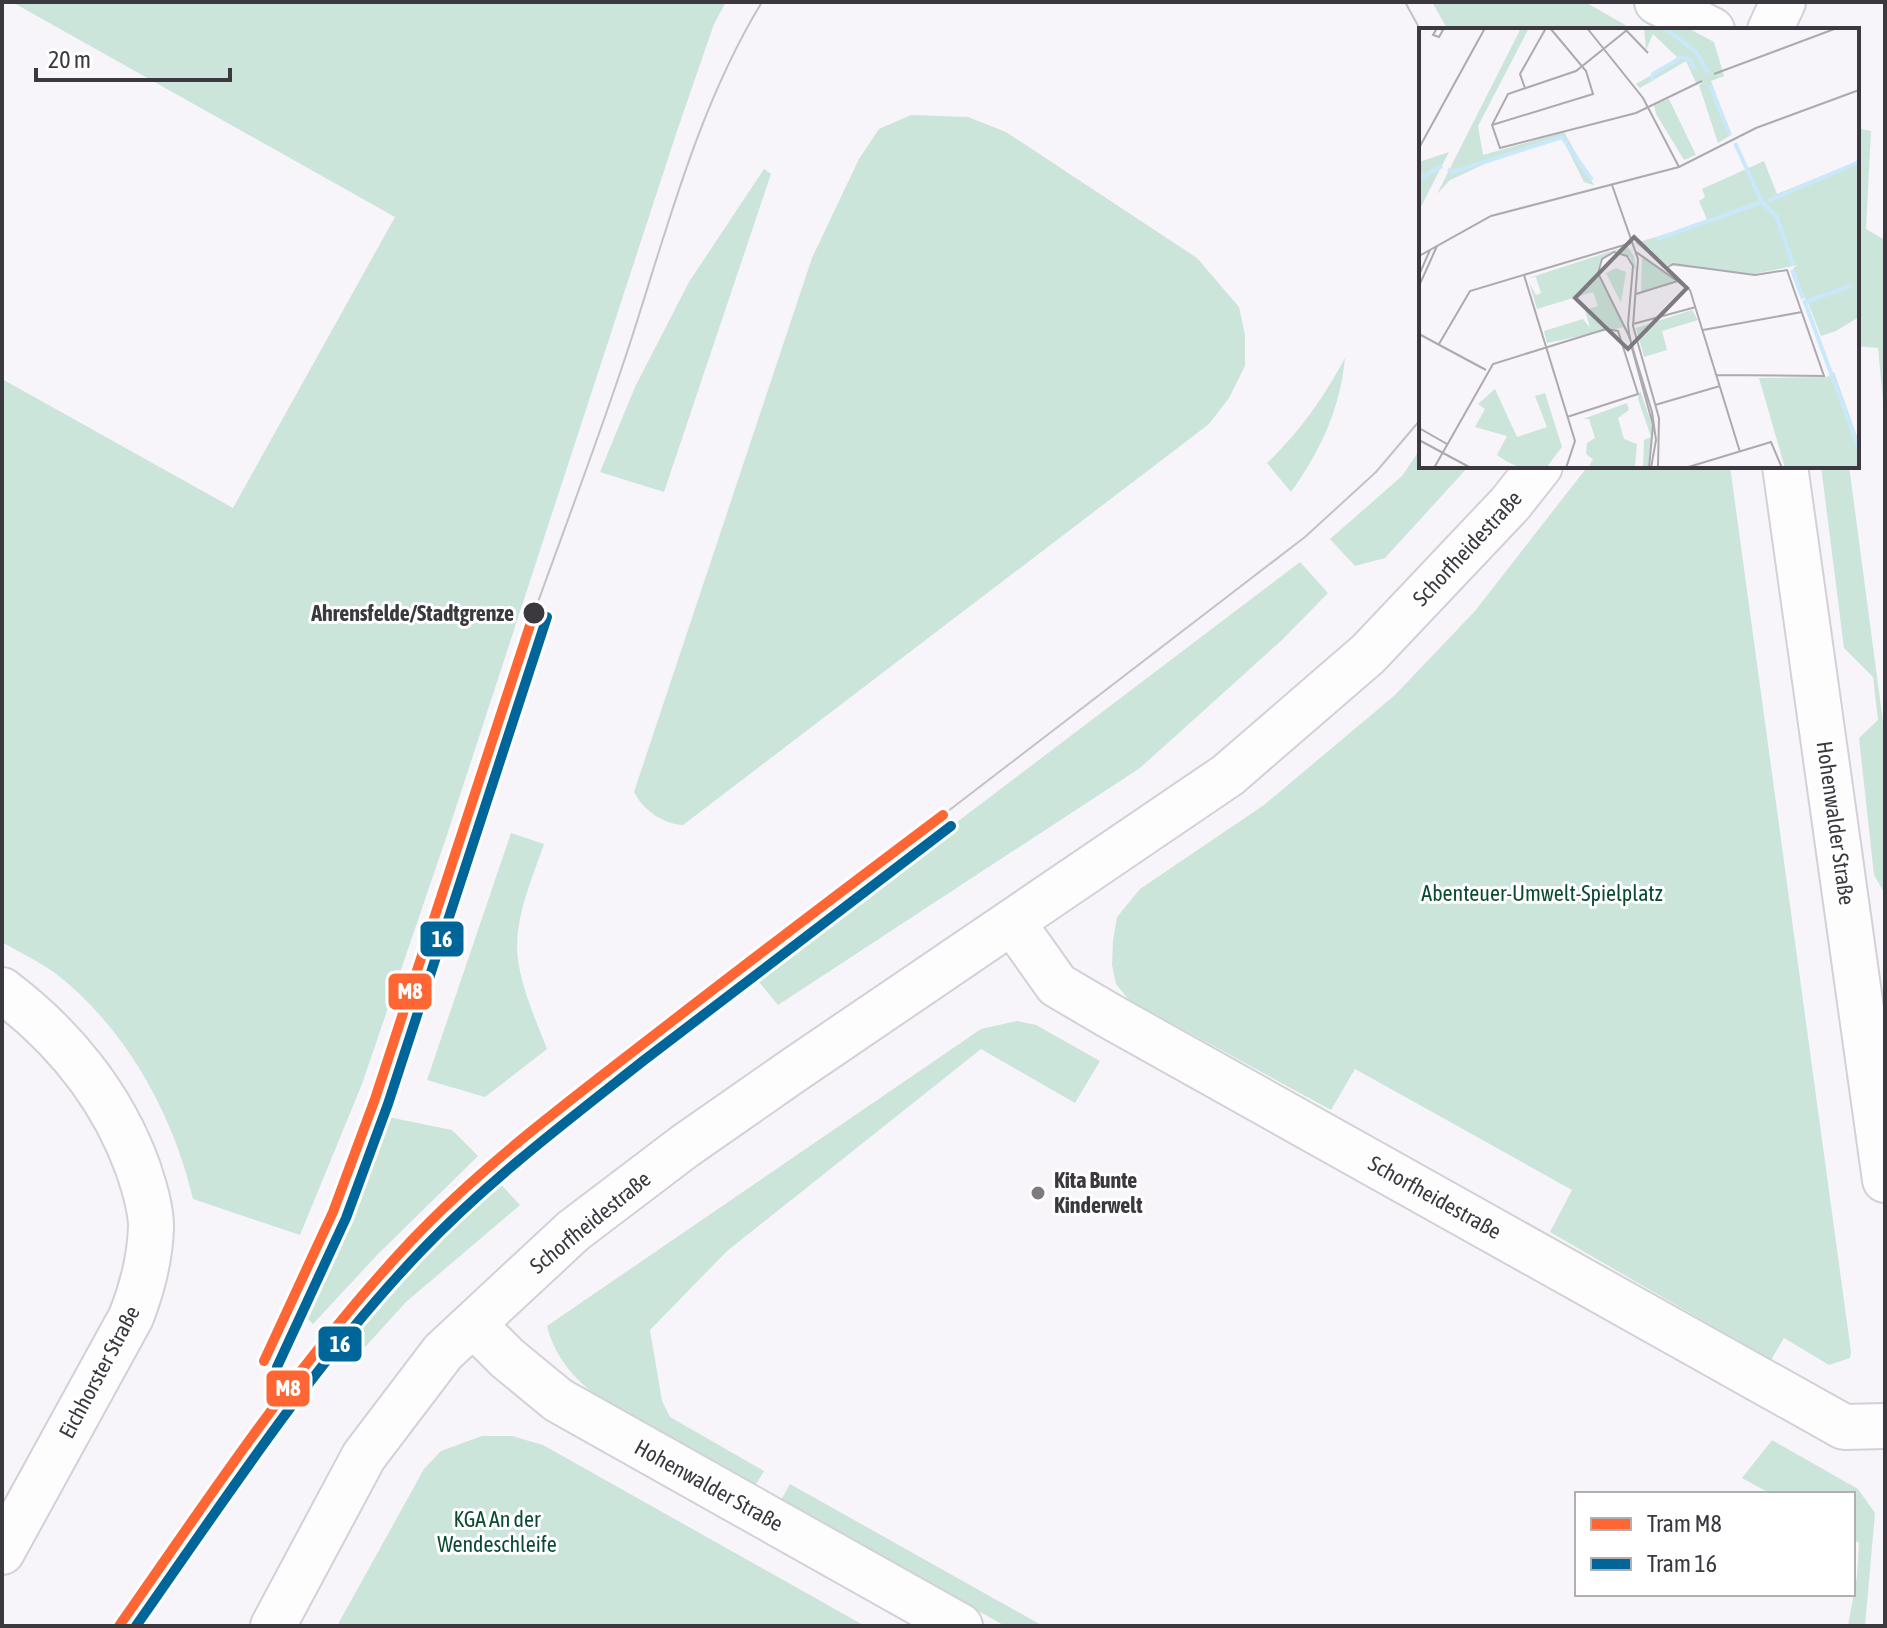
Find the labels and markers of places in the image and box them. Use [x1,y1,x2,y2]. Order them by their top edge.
place label: Ahrensfelde/Stadtgrenze [310,600,514,626]
marker: Ahrensfelde/Stadtgrenze [521,600,547,626]
place label: Kita Bunte Kinderwelt [1054,1167,1143,1218]
marker: Kita Bunte Kinderwelt [1029,1184,1047,1202]

